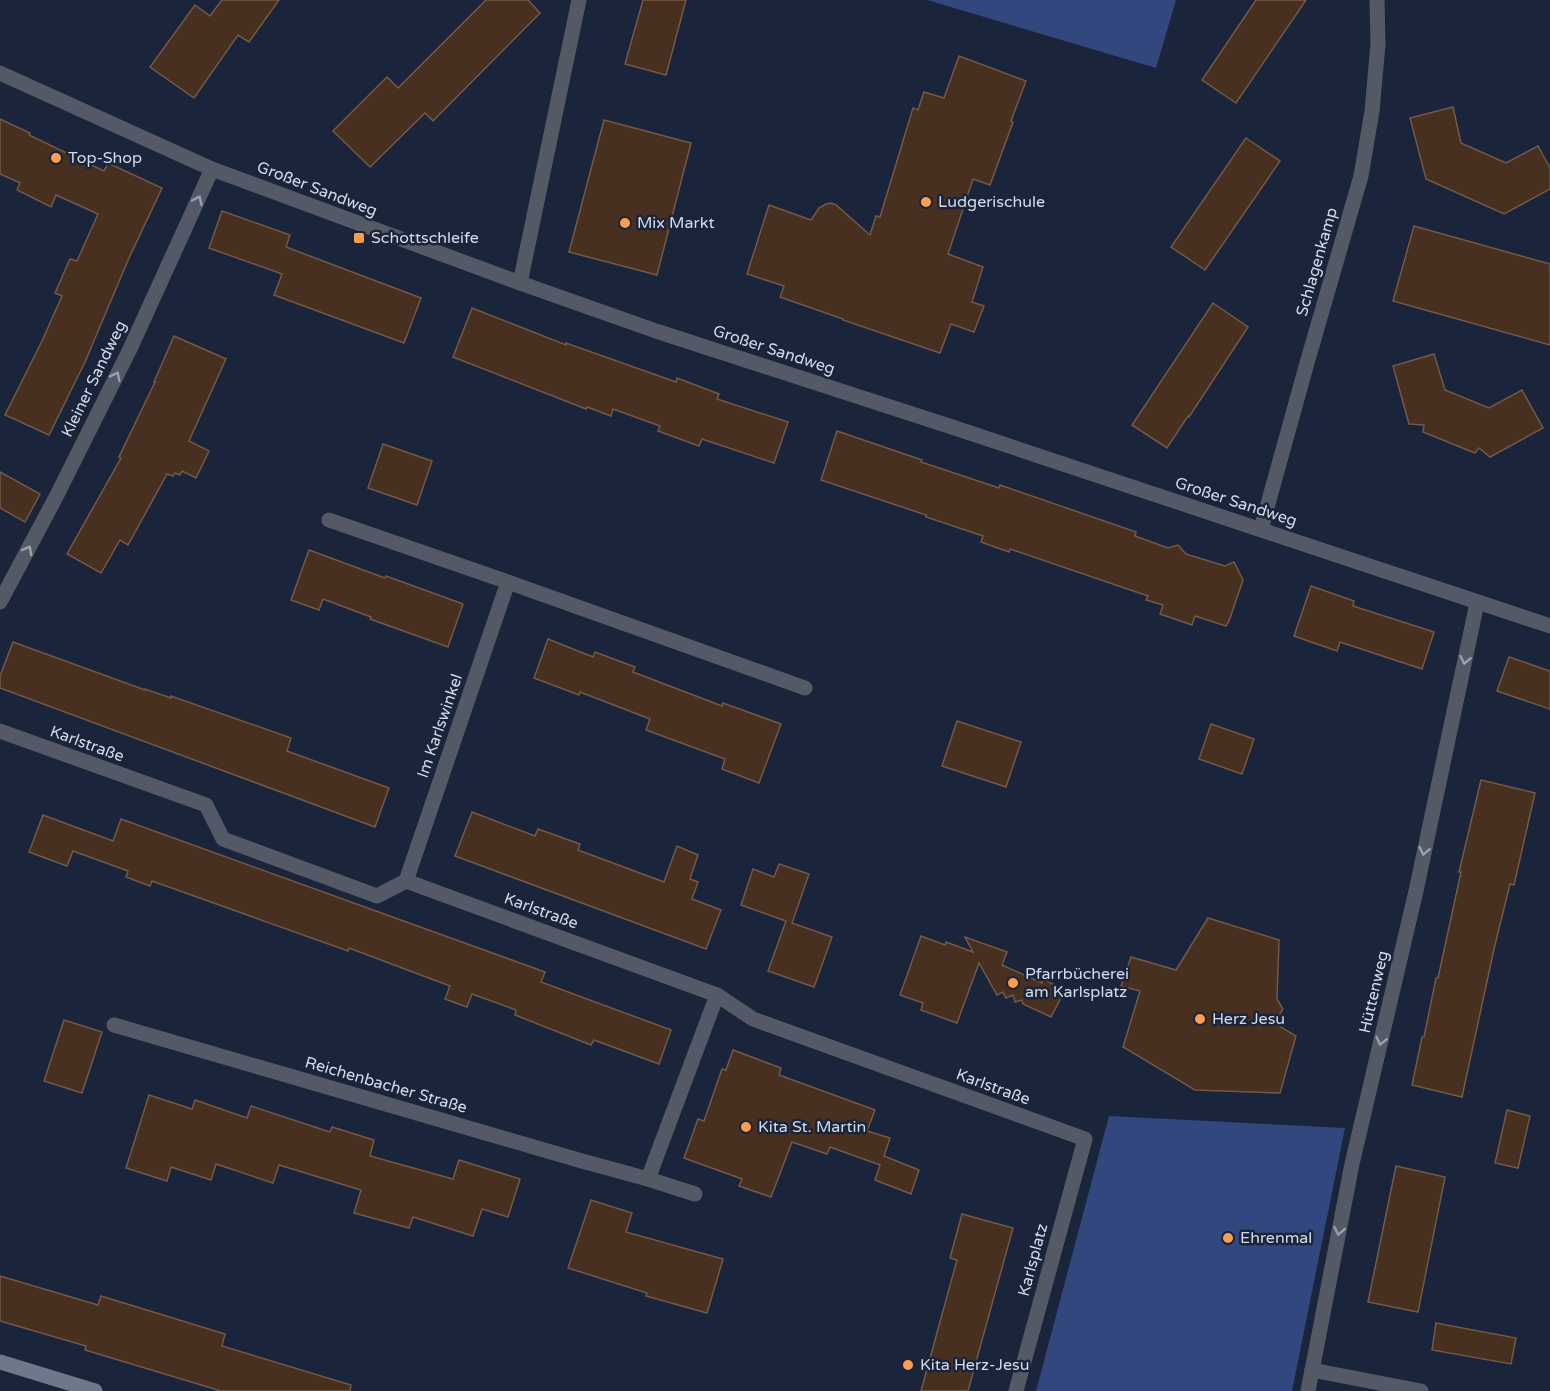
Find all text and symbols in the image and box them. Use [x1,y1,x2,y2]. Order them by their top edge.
place label: Top-Shop [68,148,142,168]
marker: Top-Shop [49,151,63,165]
street label: Großer Sandweg [254,157,380,221]
place label: Ludgerischule [938,192,1045,212]
one-way arrow [191,195,203,206]
marker: Ludgerischule [919,195,933,209]
street label: Schlagenkamp [1292,205,1342,319]
place label: Mix Markt [637,213,715,233]
marker: Mix Markt [618,216,632,230]
place label: Schottschleife [371,228,479,248]
marker: Schottschleife [352,231,366,245]
street label: Kleiner Sandweg [57,317,131,441]
street label: Großer Sandweg [710,321,838,379]
one-way arrow [109,372,120,383]
street label: Großer Sandweg [1172,473,1300,531]
one-way arrow [21,546,32,556]
one-way arrow [1459,655,1472,665]
street label: Im Karlswinkel [413,671,467,781]
street label: Karlstraße [47,721,127,767]
one-way arrow [1419,845,1432,855]
street label: Karlstraße [501,888,581,934]
street label: Hüttenweg [1355,949,1393,1035]
place label: Pfarrbücherei am Karlsplatz [1025,964,1129,1002]
marker: Pfarrbücherei am Karlsplatz [1006,976,1020,990]
place label: Herz Jesu [1212,1009,1285,1029]
marker: Herz Jesu [1193,1012,1207,1026]
one-way arrow [1375,1036,1388,1046]
street label: Reichenbacher Straße [303,1052,469,1118]
street label: Karlstraße [953,1064,1033,1110]
place label: Kita St. Martin [758,1117,866,1137]
marker: Kita St. Martin [739,1120,753,1134]
street label: Karlsplatz [1014,1221,1052,1299]
one-way arrow [1333,1226,1346,1236]
place label: Ehrenmal [1240,1228,1312,1248]
marker: Ehrenmal [1221,1231,1235,1245]
place label: Kita Herz-Jesu [920,1355,1029,1375]
marker: Kita Herz-Jesu [901,1358,915,1372]

